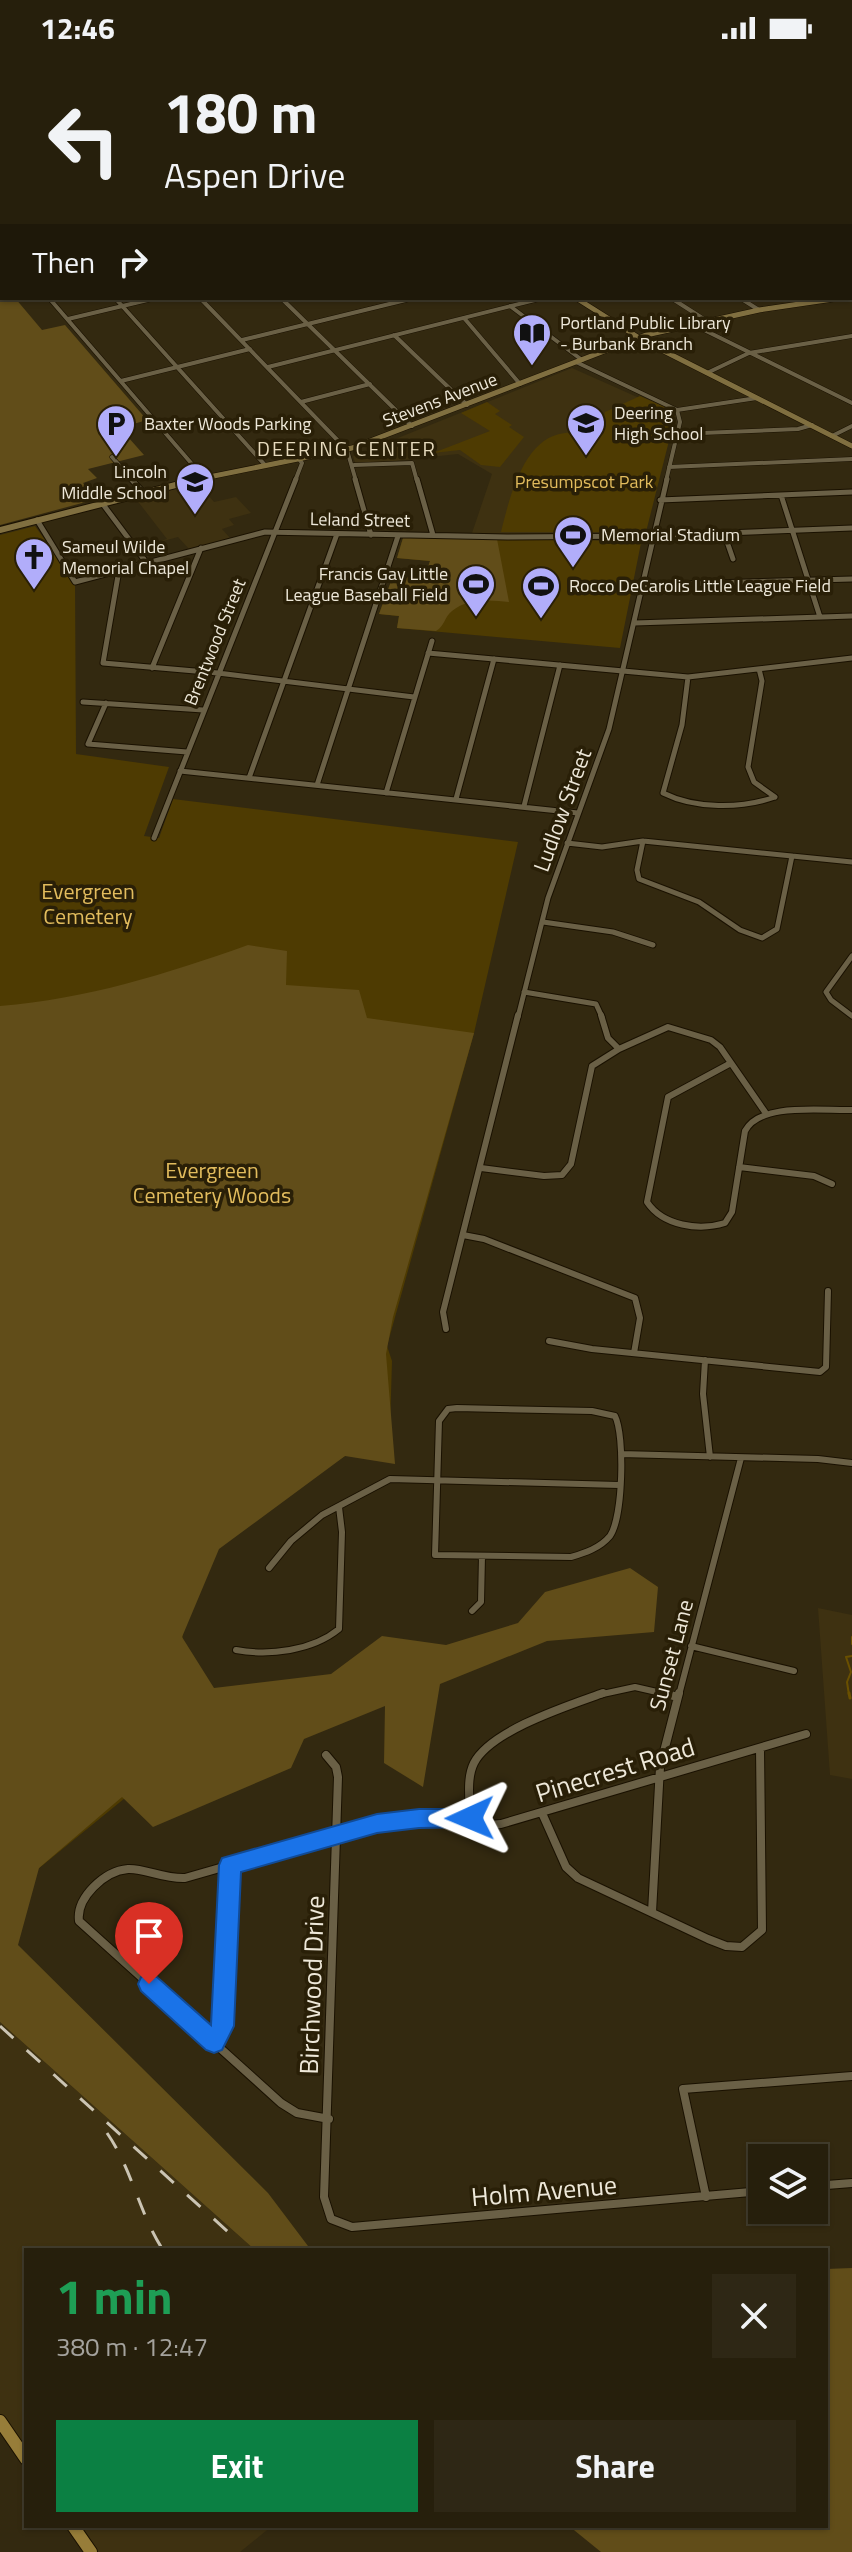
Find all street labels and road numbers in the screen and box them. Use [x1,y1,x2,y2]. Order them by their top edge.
street label: Stevens Avenue [379,365,501,434]
street label: Leland Street [310,505,411,534]
street label: Brentwood Street [177,574,253,709]
street label: Ludlow Street [524,743,600,876]
street label: Sunset Lane [640,1596,702,1714]
street label: Pinecrest Road [530,1727,699,1812]
street label: Birchwood Drive [289,1895,334,2075]
street label: Holm Avenue [470,2165,618,2216]

